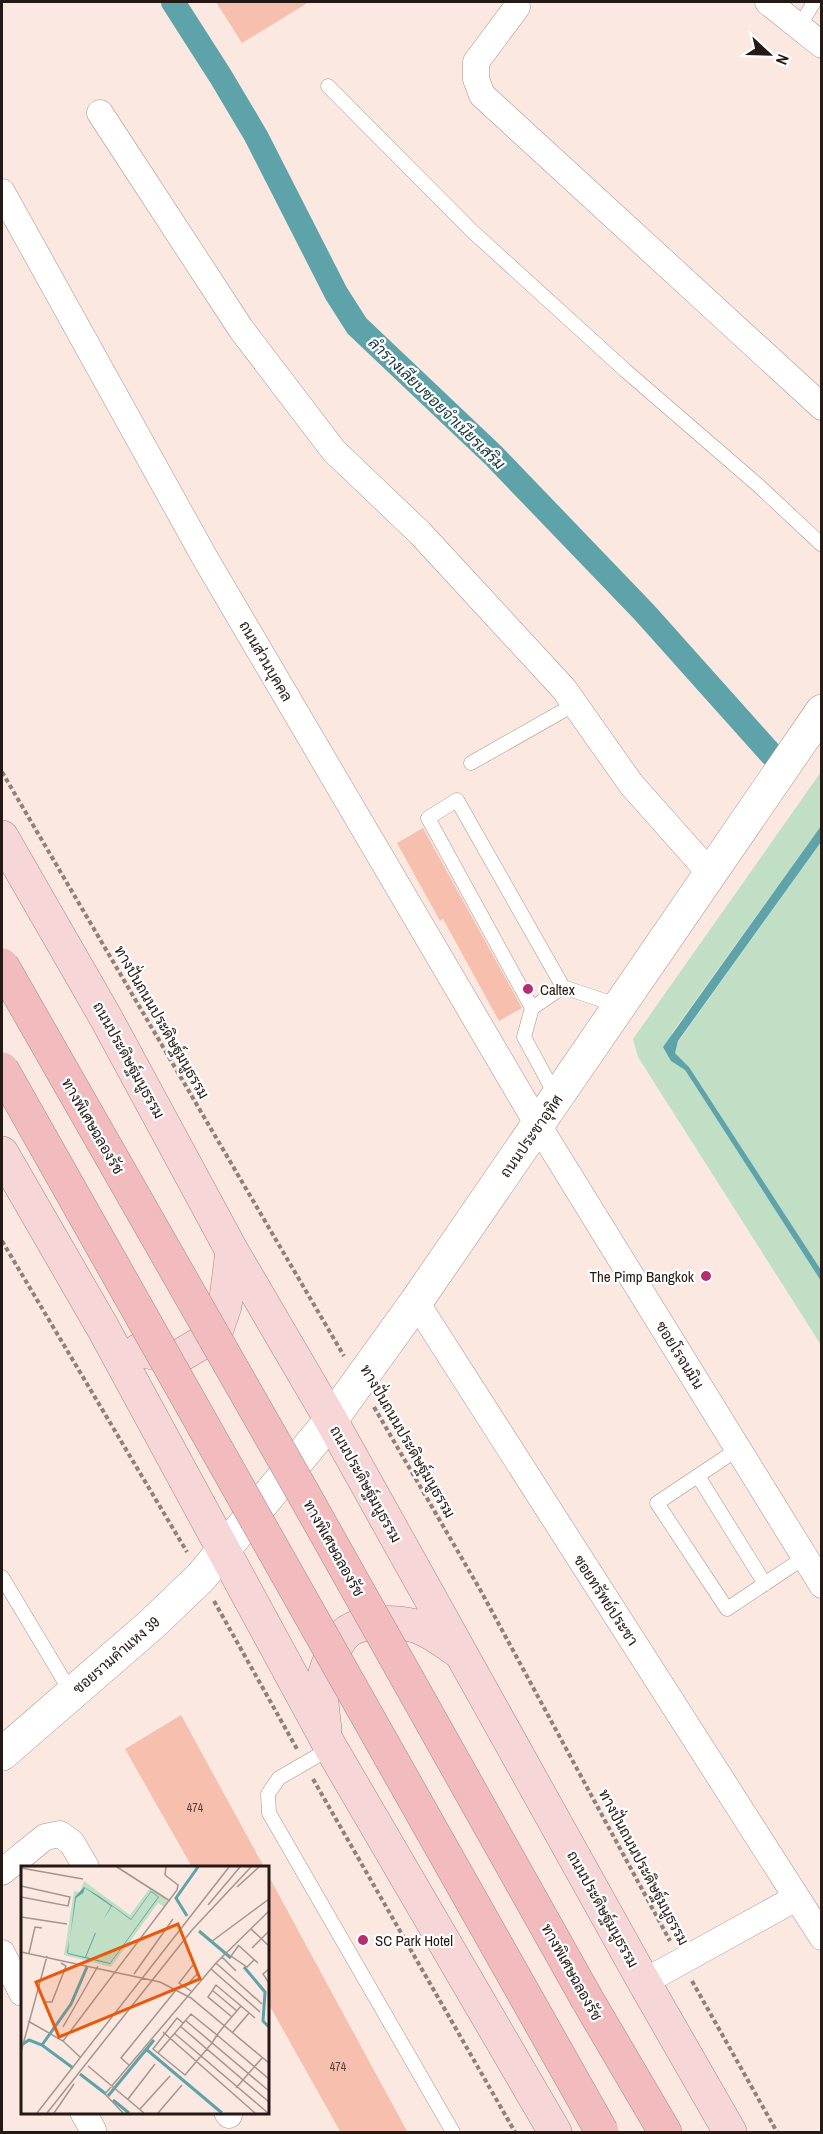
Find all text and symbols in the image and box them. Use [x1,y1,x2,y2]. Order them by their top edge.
north arrow [739,24,799,84]
text: N [771,51,795,68]
water label: ลำรางเลียบซอยจำเนียรเสริม [364,332,510,474]
street label: ถนนส่วนบุคคล [233,617,298,706]
street label: ทางปั่นถนนประดิษฐ์มนูธรรม [111,942,213,1102]
place label: Caltex [540,979,576,1000]
marker: Caltex [521,982,535,996]
street label: ถนนประดิษฐ์มนูธรรม [89,998,169,1122]
street label: ทางพิเศษฉลองรัช [57,1074,129,1178]
street label: ถนนประชาอุทิศ [495,1090,568,1182]
place label: The Pimp Bangkok [589,1266,695,1287]
marker: The Pimp Bangkok [699,1269,713,1283]
street label: ซอยโรจนมิน [651,1317,709,1393]
street label: ทางปั่นถนนประดิษฐ์มนูธรรม [357,1361,459,1521]
street label: ถนนประดิษฐ์มนูธรรม [326,1422,406,1546]
street label: ทางพิเศษฉลองรัช [299,1496,369,1600]
street label: ซอยทรัพย์ประชา [569,1550,643,1650]
street label: ซอยรามคำแหง 39 [68,1611,164,1699]
street label: ทางปั่นถนนประดิษฐ์มนูธรรม [595,1786,693,1948]
house number: 474 [187,1800,204,1816]
street label: ถนนประดิษฐ์มนูธรรม [563,1847,643,1971]
inset map [21,1866,268,2113]
street label: ทางพิเศษฉลองรัช [537,1920,607,2024]
place label: SC Park Hotel [375,1930,453,1951]
marker: SC Park Hotel [356,1933,370,1947]
house number: 474 [330,2059,347,2075]

